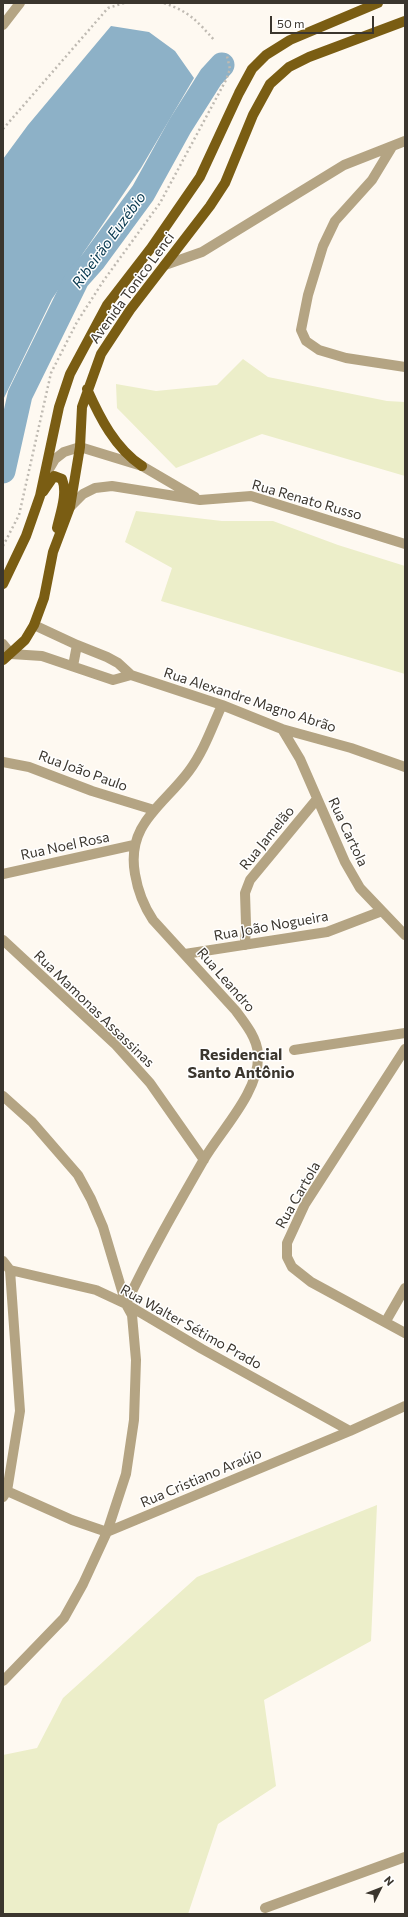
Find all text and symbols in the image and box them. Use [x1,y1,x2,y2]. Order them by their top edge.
scale bar [272,8,376,34]
text: 50 m [277,16,305,30]
water label: Ribeirão Euzébio [68,188,150,292]
street label: Avenida Tonico Lenci [86,229,178,347]
street label: Rua Renato Russo [250,476,364,524]
street label: Rua Alexandre Magno Abrão [162,664,338,736]
street label: Rua João Paulo [36,747,130,795]
street label: Rua Cartola [325,795,371,869]
street label: Rua Jamelão [236,803,298,873]
street label: Rua Noel Rosa [19,828,111,864]
street label: Rua João Nogueira [212,908,330,944]
street label: Rua Leandro [194,944,258,1016]
street label: Rua Mamonas Assassinas [30,947,158,1071]
district label: Residencial Santo Antônio [188,1045,294,1083]
street label: Rua Cartola [272,1159,324,1231]
street label: Rua Walter Sétimo Prado [117,1281,265,1373]
street label: Rua Cristiano Araújo [138,1445,264,1511]
north arrow [360,1869,400,1909]
text: N [382,1873,397,1888]

